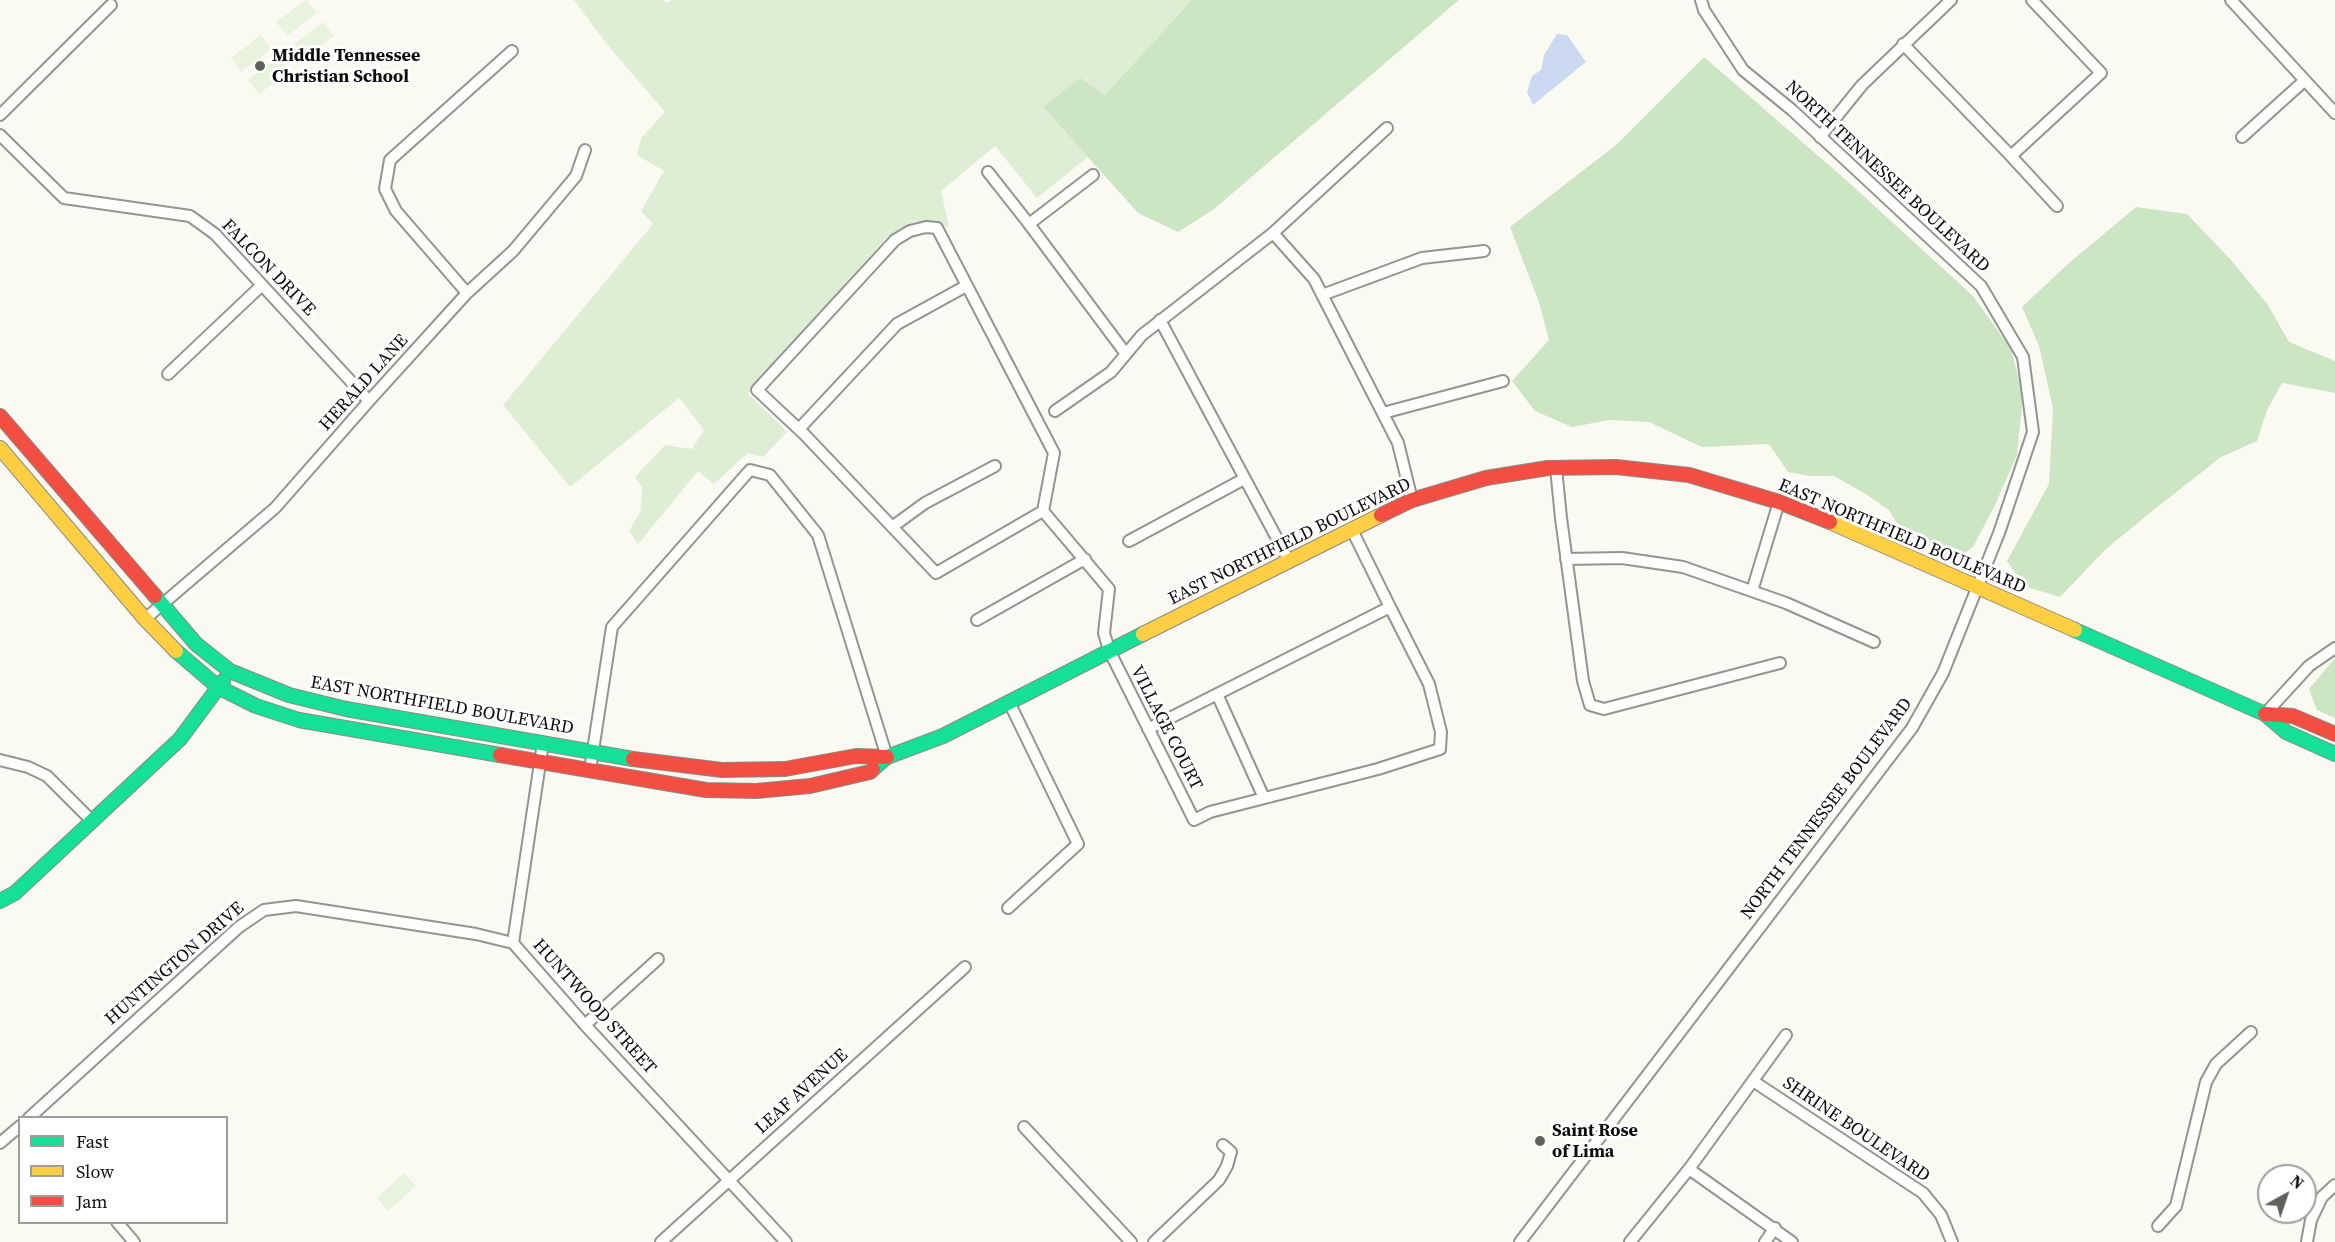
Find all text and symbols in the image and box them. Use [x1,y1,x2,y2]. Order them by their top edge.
place label: Middle Tennessee Christian School [272,45,420,88]
marker: Middle Tennessee Christian School [253,59,267,73]
street label: NORTH TENNESSEE BOULEVARD [1780,76,1994,278]
street label: FALCON DRIVE [216,215,320,321]
street label: HERALD LANE [315,330,413,436]
street label: EAST NORTHFIELD BOULEVARD [1165,474,1415,610]
street label: EAST NORTHFIELD BOULEVARD [1775,475,2029,599]
street label: VILLAGE COURT [1125,662,1207,794]
street label: EAST NORTHFIELD BOULEVARD [309,672,575,740]
street label: NORTH TENNESSEE BOULEVARD [1737,694,1917,924]
street label: HUNTINGTON DRIVE [101,898,249,1030]
street label: HUNTWOOD STREET [528,935,660,1079]
street label: LEAF AVENUE [751,1045,853,1139]
street label: SHRINE BOULEVARD [1778,1073,1934,1187]
legend [18,1116,228,1224]
place label: Saint Rose of Lima [1552,1120,1638,1162]
text: Fast [76,1129,109,1154]
marker: Saint Rose of Lima [1533,1134,1547,1148]
text: Slow [76,1159,114,1184]
north arrow [2257,1164,2317,1224]
text: N [2286,1170,2309,1194]
text: Jam [76,1189,108,1214]

